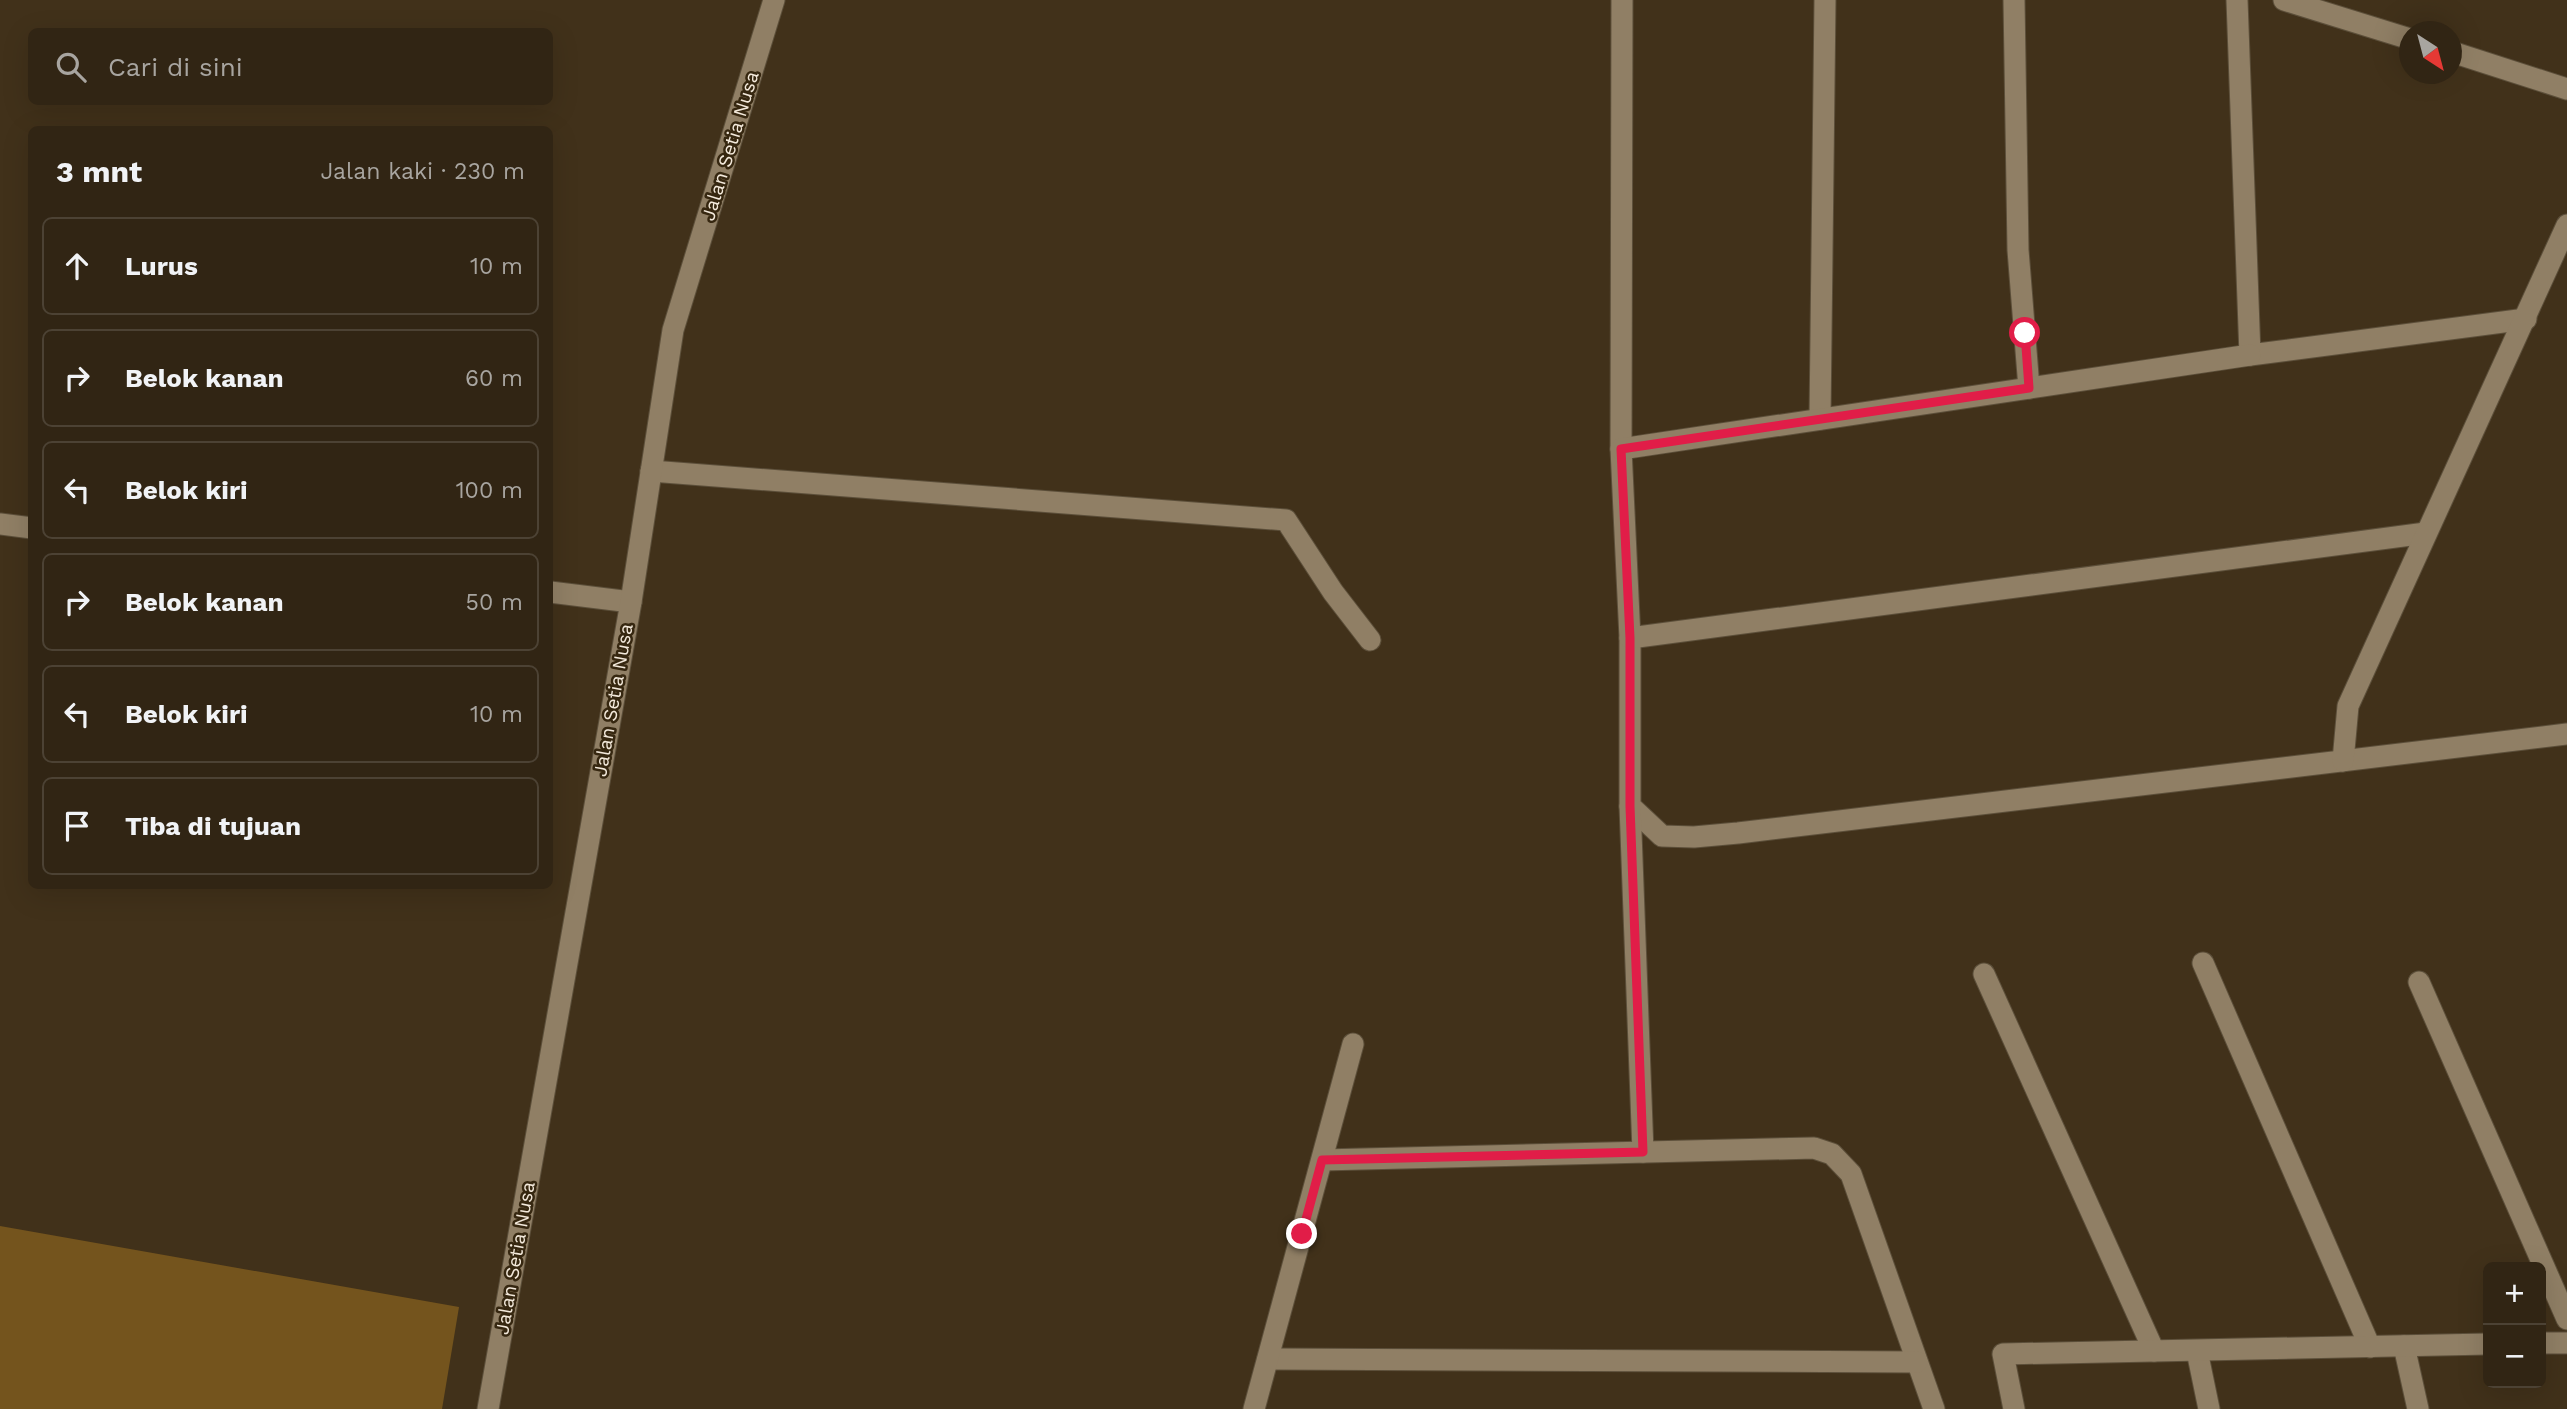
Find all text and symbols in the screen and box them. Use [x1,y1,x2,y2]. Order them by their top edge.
north arrow [2399,21,2462,84]
search box [28,28,553,105]
icon: search [52,48,90,86]
text: Cari di sini [108,52,243,82]
street label: Jalan Setia Nusa [696,68,764,223]
text: 3 mnt [56,154,142,189]
text: Jalan kaki · 230 m [320,158,525,185]
icon: ahead [58,247,96,285]
text: Lurus [125,251,198,281]
text: 10 m [470,253,523,280]
route start [2009,317,2040,348]
icon: right [58,359,96,397]
text: Belok kanan [125,363,284,393]
text: 60 m [465,365,523,392]
icon: left [58,471,96,509]
text: Belok kiri [125,475,248,505]
text: 100 m [456,477,523,504]
icon: right [58,583,96,621]
text: Belok kanan [125,587,284,617]
text: 50 m [466,589,523,616]
street label: Jalan Setia Nusa [588,621,638,778]
icon: left [58,695,96,733]
text: Belok kiri [125,699,248,729]
text: 10 m [470,701,523,728]
icon: arrive [58,807,96,845]
text: Tiba di tujuan [125,811,301,841]
street label: Jalan Setia Nusa [490,1179,540,1336]
route end [1286,1218,1317,1249]
map controls [2483,1262,2546,1388]
button: + [2483,1262,2546,1325]
button: − [2483,1325,2546,1388]

